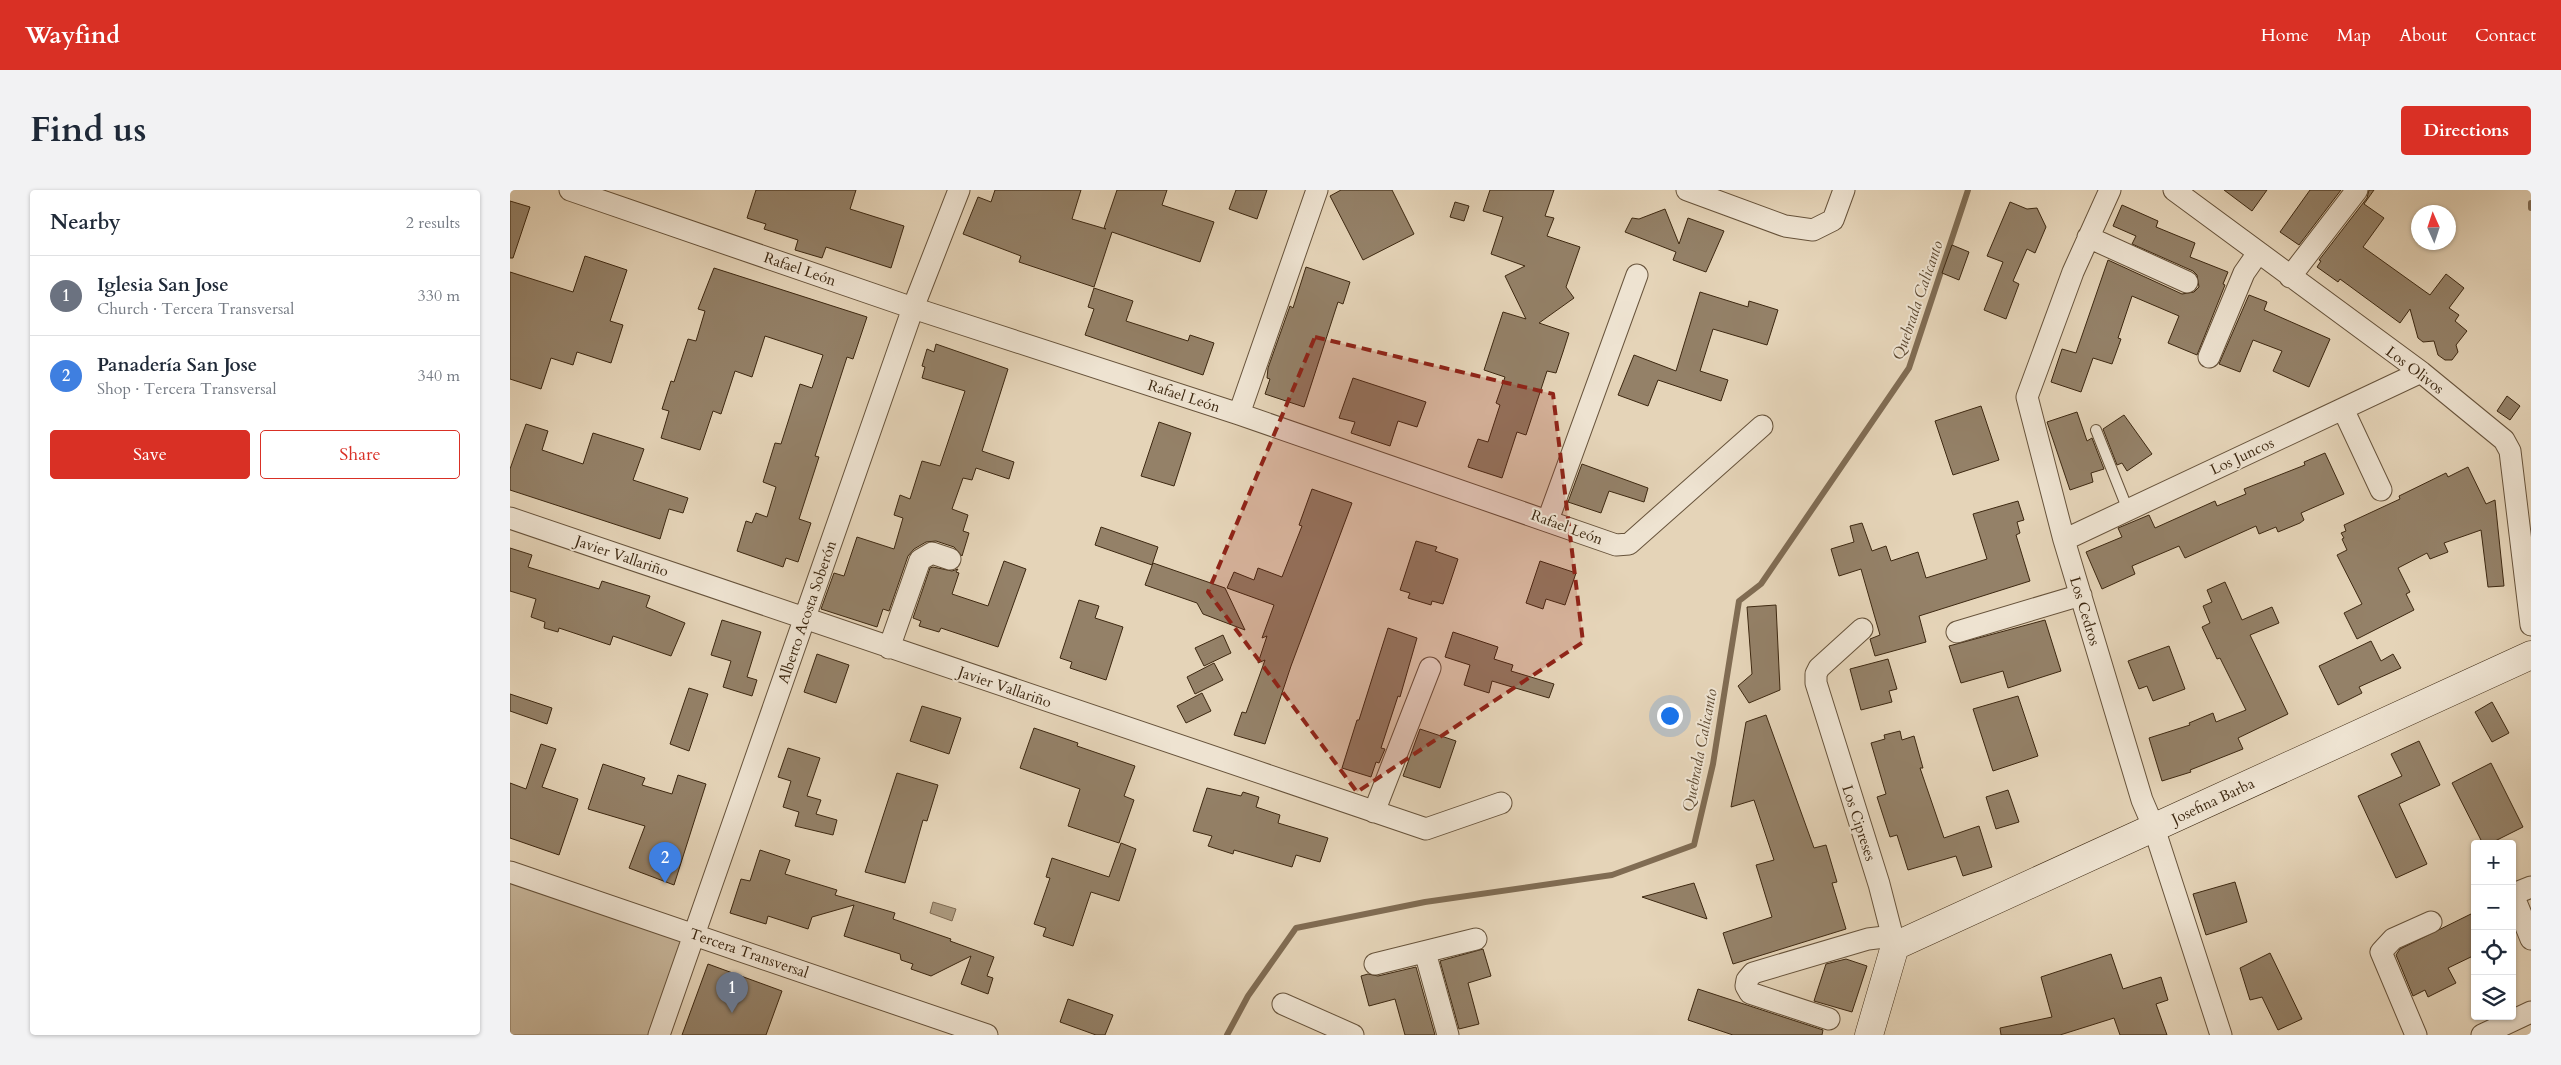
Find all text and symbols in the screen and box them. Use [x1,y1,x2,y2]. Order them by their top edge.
text: Wayfind [25,19,120,52]
text: Home [2261,23,2309,48]
text: Map [2337,23,2371,48]
text: About [2399,23,2447,48]
text: Contact [2475,23,2536,48]
text: Find us [30,106,146,154]
button: Directions [2401,106,2531,155]
north arrow [2411,205,2456,250]
text: Nearby [50,208,121,237]
text: 2 results [406,212,460,234]
water label: Quebrada Calicanto [1887,237,1949,363]
street label: Rafael León [761,247,839,291]
text: Iglesia San Jose [97,272,229,298]
text: 1 [62,285,70,307]
text: 330 m [418,285,460,307]
text: Church · Tercera Transversal [97,298,294,320]
street label: Los Olivos [2382,342,2448,398]
text: Panadería San Jose [97,352,257,378]
text: 2 [62,365,70,387]
text: 340 m [418,365,460,387]
street label: Rafael León [1145,375,1223,417]
text: Shop · Tercera Transversal [97,378,277,400]
button: Save [50,430,250,479]
button: Share [260,430,460,479]
street label: Los Juncos [2207,433,2277,479]
street label: Rafael León [1528,505,1606,549]
street label: Javier Vallariño [571,530,671,581]
street label: Alberto Acosta Soberón [773,537,841,686]
street label: Los Cedros [2065,574,2105,648]
street label: Javier Vallariño [954,661,1054,712]
water label: Quebrada Calicanto [1677,686,1723,814]
your location [1657,703,1683,729]
street label: Josefina Barba [2167,773,2258,830]
street label: Los Cipreses [1837,782,1881,864]
map controls [2471,840,2516,1020]
button: + [2471,840,2516,885]
pin: 2 [649,842,681,883]
button: − [2471,885,2516,930]
street label: Tercera Transversal [687,923,811,983]
button: locate [2471,930,2516,975]
pin: 1 [716,972,748,1013]
button: layers [2471,975,2516,1020]

